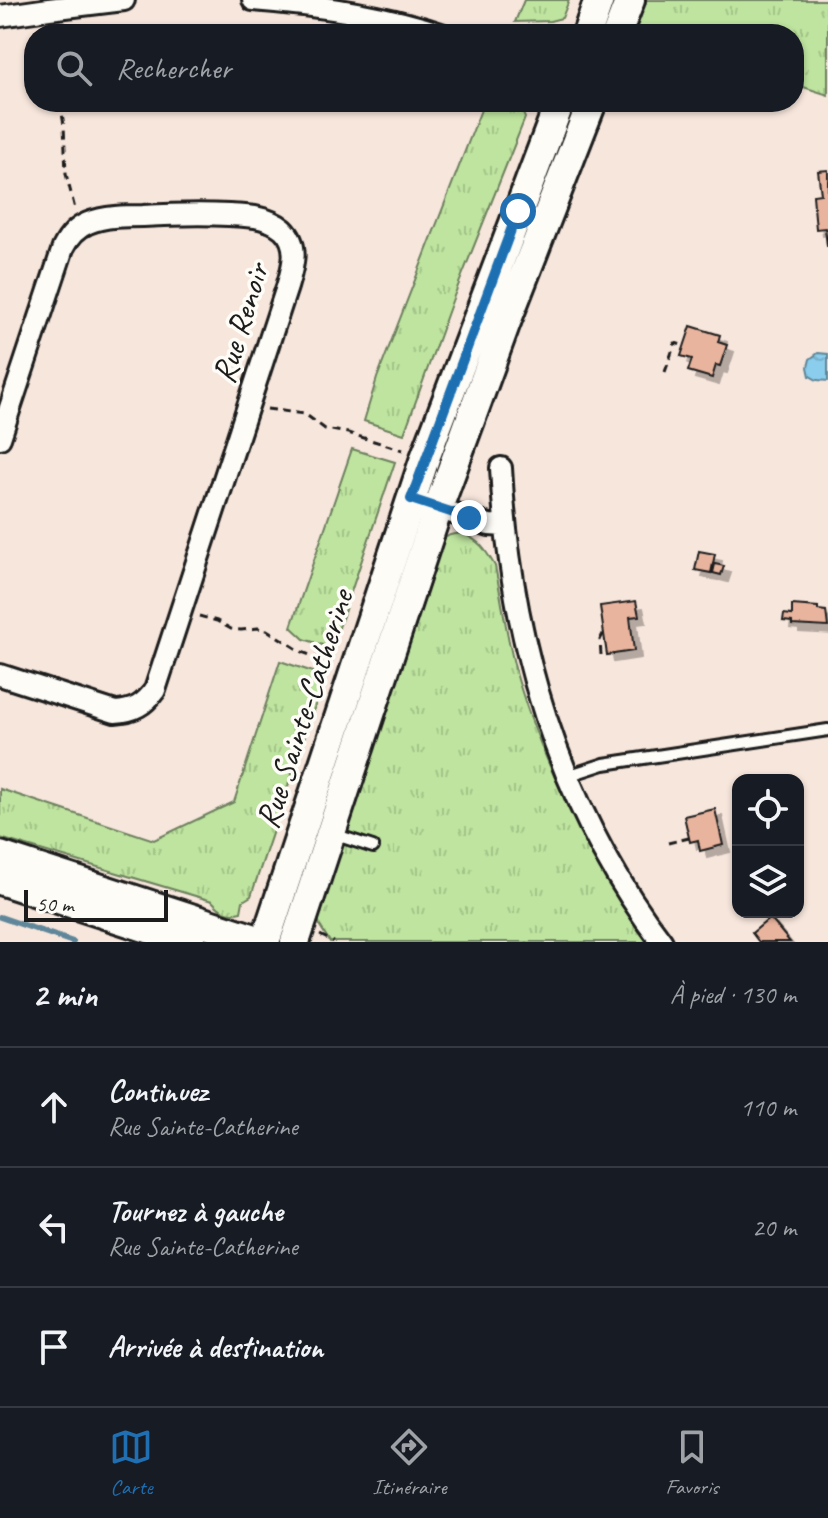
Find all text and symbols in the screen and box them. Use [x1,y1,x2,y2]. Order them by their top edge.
search box [24,24,804,112]
icon: search [52,46,96,90]
text: Rechercher [116,49,231,87]
route start [500,193,536,229]
street label: Rue Renoir [201,255,279,388]
route end [451,500,487,536]
street label: Rue Sainte-Catherine [245,582,364,834]
map controls [732,774,804,918]
button: locate [732,774,804,846]
button: layers [732,846,804,918]
scale bar [24,886,168,922]
text: 50 m [36,890,73,918]
text: 2 min [32,973,97,1016]
text: À pied · 130 m [670,978,796,1011]
text: Continuez [108,1072,207,1110]
icon: ahead [32,1085,76,1129]
text: 110 m [740,1091,796,1124]
text: Rue Sainte-Catherine [108,1110,298,1143]
text: Tournez à gauche [108,1192,283,1230]
icon: left [32,1205,76,1249]
text: 20 m [752,1211,796,1244]
text: Rue Sainte-Catherine [108,1230,298,1263]
icon: arrive [32,1325,76,1369]
text: Arrivée à destination [108,1328,323,1366]
tab: Carte [109,1425,153,1501]
tab: Itinéraire [372,1425,447,1501]
tab: Favoris [665,1425,719,1501]

